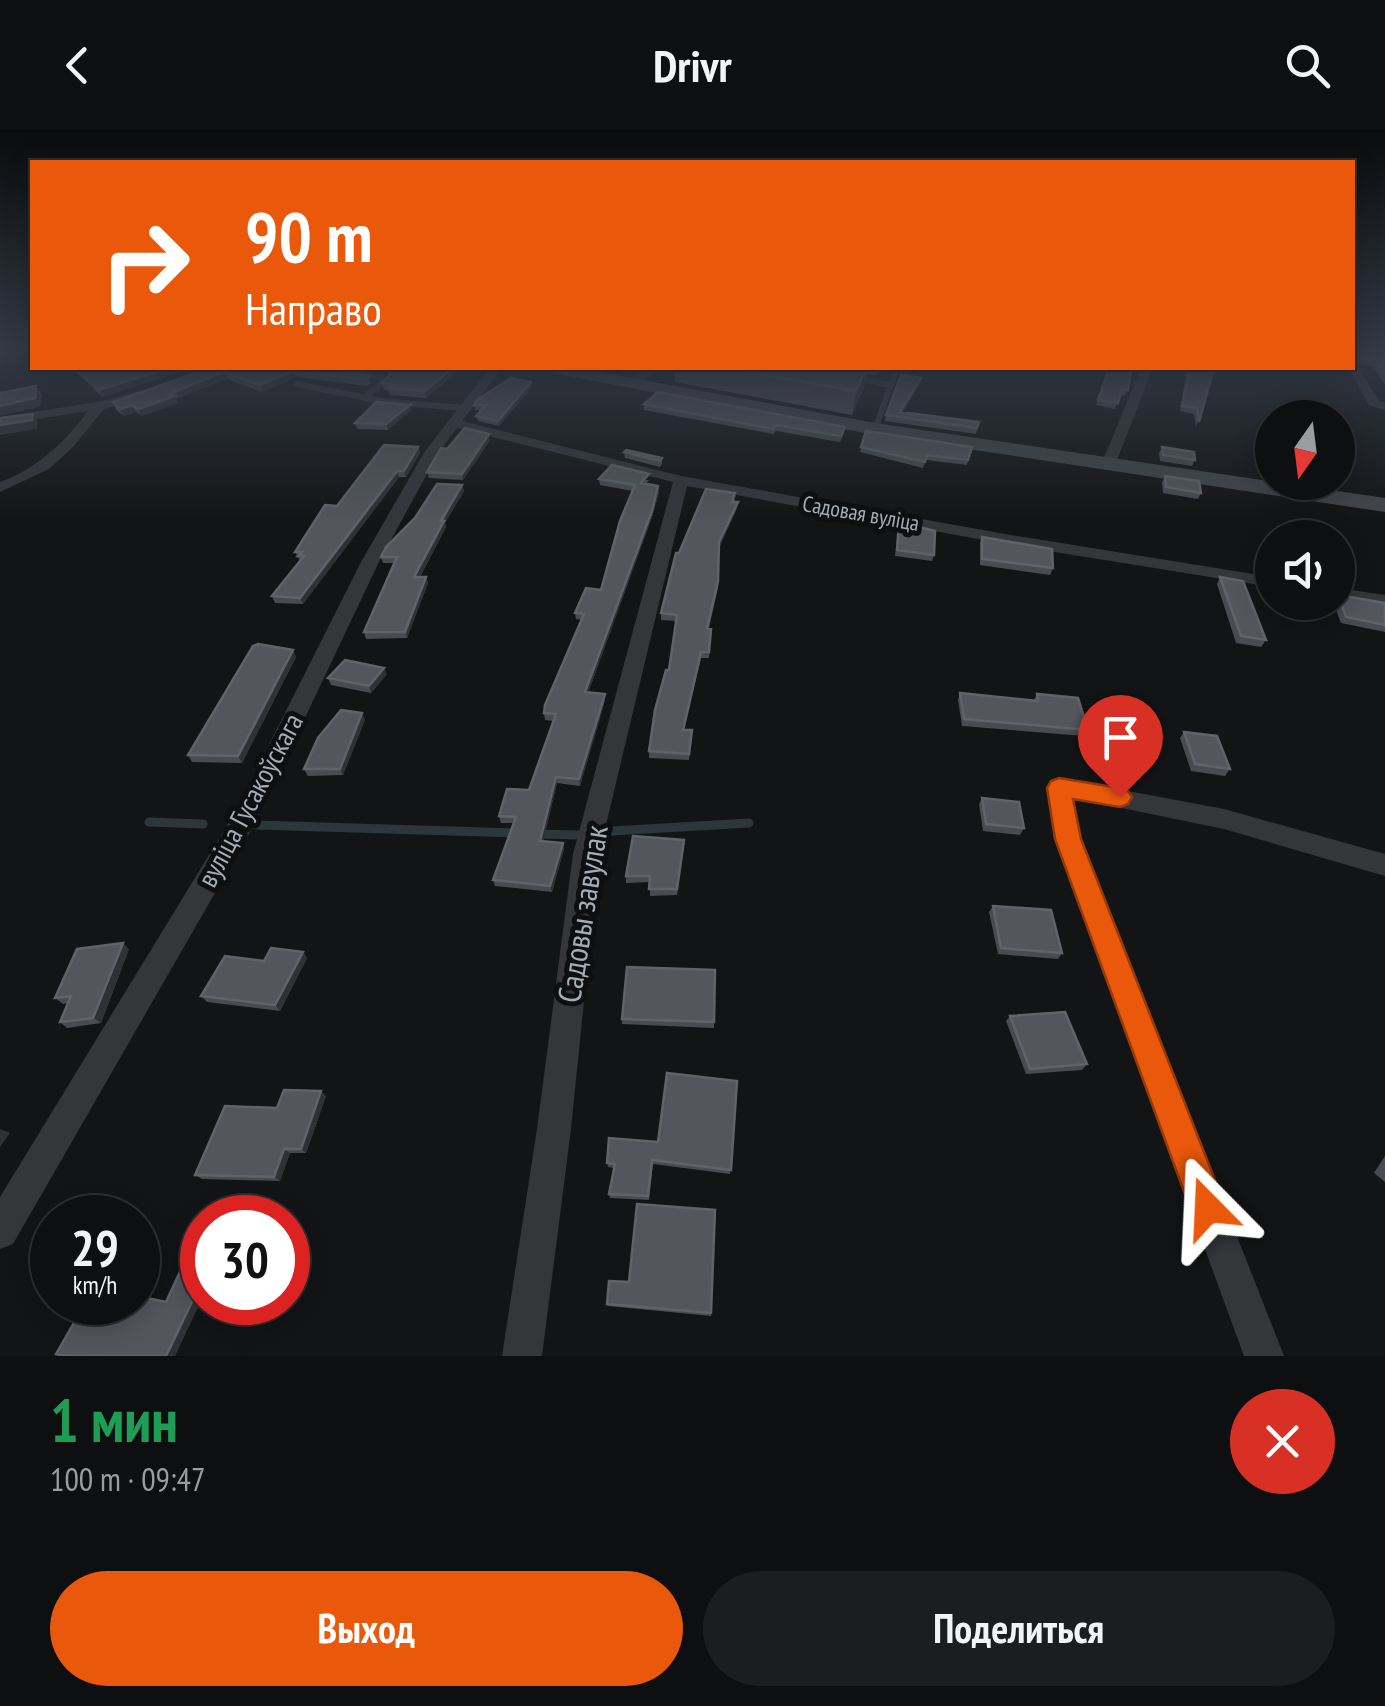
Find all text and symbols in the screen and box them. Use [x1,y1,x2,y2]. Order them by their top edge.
text: Drivr [653,36,732,94]
icon: back [50,38,105,93]
icon: search [1280,38,1335,93]
text: 90 m [245,191,373,281]
icon: right [80,200,210,330]
text: Направо [245,279,382,337]
north arrow [1255,400,1355,500]
map controls [1255,400,1355,620]
street label: Садовая вуліца [800,489,922,537]
button: sound [1255,520,1355,620]
pin [1078,695,1163,798]
street label: вуліца Гусакоўскага [188,706,311,893]
icon: arrive [1093,710,1148,765]
street label: Садовы завулак [547,822,617,1006]
position arrow [1156,1156,1260,1260]
speed limit sign: 30 [180,1195,310,1325]
text: 29 [71,1215,119,1280]
text: km/h [73,1269,117,1301]
text: 1 мин [50,1381,178,1459]
button: close [1230,1389,1335,1494]
text: 100 m · 09:47 [50,1458,205,1500]
button: Выход [50,1571,683,1686]
button: Поделиться [703,1571,1335,1686]

